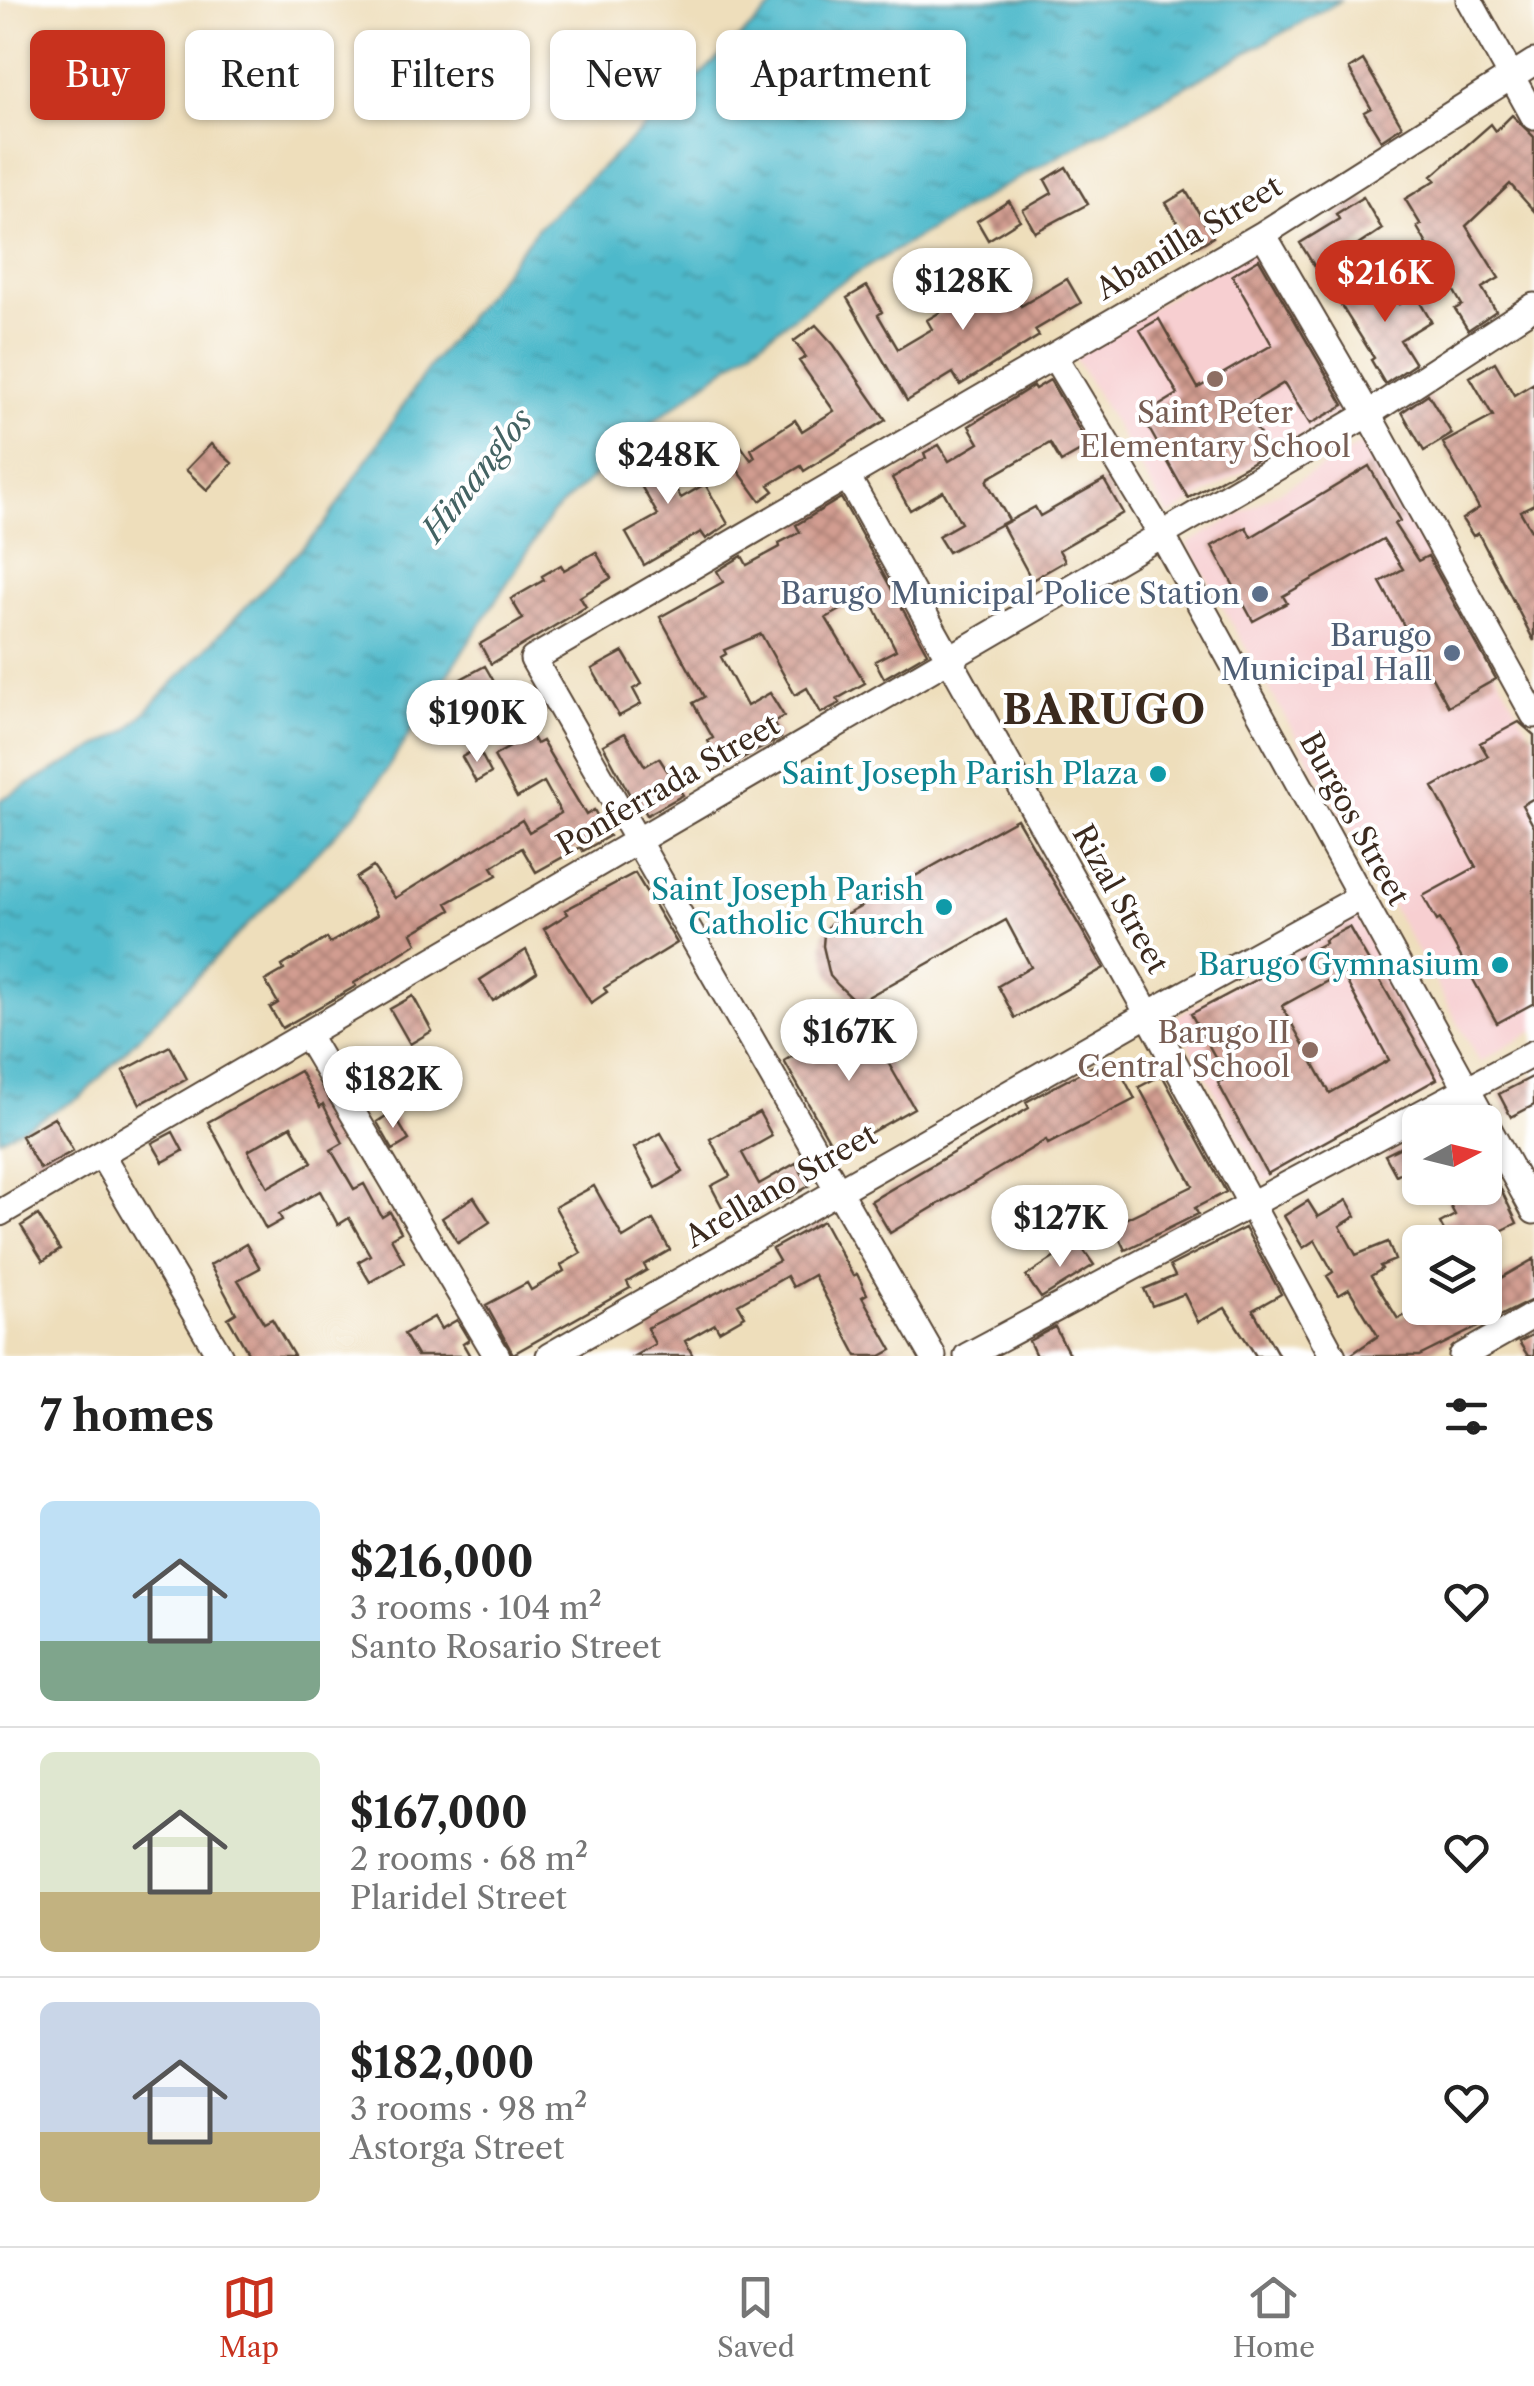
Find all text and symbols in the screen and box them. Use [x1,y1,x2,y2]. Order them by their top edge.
chip: Buy [30,30,165,120]
chip: Rent [185,30,334,120]
chip: Filters [354,30,530,120]
chip: New [550,30,696,120]
chip: Apartment [716,30,966,120]
street label: Abanilla Street [1088,167,1289,308]
pin: $216K [1315,240,1455,325]
pin: $128K [893,248,1033,333]
text: $216K [1337,253,1433,292]
text: $128K [915,261,1011,300]
marker: Saint Peter Elementary School [1204,368,1226,390]
place label: Saint Peter Elementary School [1080,394,1351,465]
water label: Himanglos [411,400,541,551]
pin: $248K [598,422,738,507]
text: $248K [618,435,719,474]
place label: Barugo Municipal Police Station [780,575,1240,612]
marker: Barugo Municipal Police Station [1249,583,1271,605]
place label: Barugo Municipal Hall [1221,617,1432,688]
marker: Barugo Municipal Hall [1441,642,1463,664]
pin: $190K [407,680,547,765]
district label: BARUGO [1002,685,1208,734]
text: $190K [428,693,526,732]
street label: Ponferrada Street [550,706,786,863]
street label: Burgos Street [1292,726,1417,912]
place label: Saint Joseph Parish Plaza [781,755,1138,792]
marker: Saint Joseph Parish Plaza [1147,763,1169,785]
street label: Rizal Street [1064,818,1177,980]
place label: Saint Joseph Parish Catholic Church [651,871,924,942]
marker: Saint Joseph Parish Catholic Church [933,896,955,918]
place label: Barugo Gymnasium [1198,946,1480,983]
marker: Barugo Gymnasium [1489,954,1511,976]
pin: $167K [779,999,919,1084]
text: $167K [802,1012,896,1051]
place label: Barugo II Central School [1077,1014,1290,1085]
marker: Barugo II Central School [1299,1039,1321,1061]
pin: $182K [323,1046,463,1131]
text: $182K [345,1059,441,1098]
north arrow [1402,1105,1502,1205]
map controls [1402,1105,1502,1325]
street label: Arellano Street [677,1116,883,1256]
pin: $127K [990,1185,1130,1270]
text: $127K [1013,1198,1107,1237]
button: layers [1402,1225,1502,1325]
icon: filters [1439,1389,1494,1444]
text: 7 homes [40,1390,214,1442]
text: $216,000 [350,1536,534,1588]
icon: home [120,1541,240,1661]
icon: heart [1439,1574,1494,1629]
text: 3 rooms · 104 m² [350,1588,602,1627]
text: Santo Rosario Street [350,1627,661,1666]
text: $167,000 [350,1787,528,1839]
icon: home [120,1792,240,1912]
icon: heart [1439,1825,1494,1880]
text: 2 rooms · 68 m² [350,1839,588,1878]
text: Plaridel Street [350,1878,567,1917]
text: $182,000 [350,2037,534,2089]
icon: home [120,2042,240,2162]
icon: heart [1439,2075,1494,2130]
text: 3 rooms · 98 m² [350,2089,587,2128]
text: Astorga Street [350,2128,564,2167]
tab: Map [219,2270,279,2364]
tab: Saved [717,2270,795,2364]
tab: Home [1233,2270,1315,2364]

